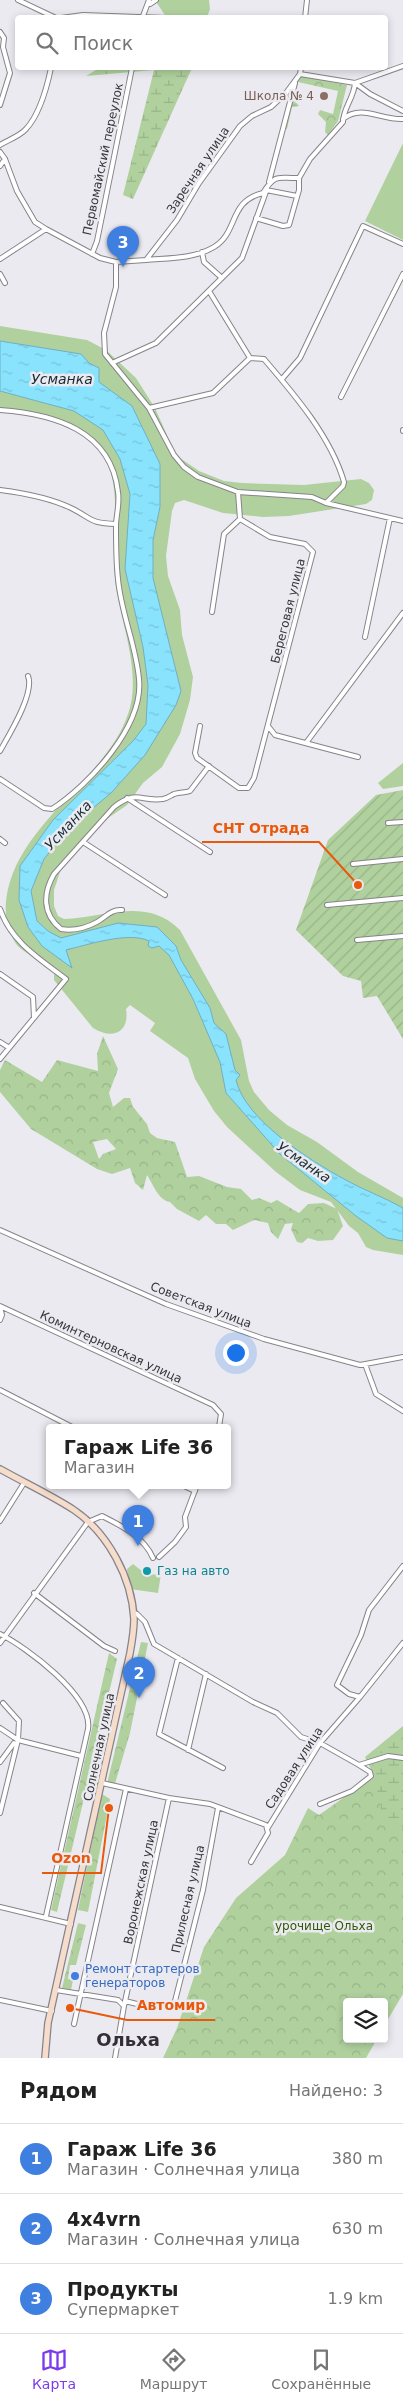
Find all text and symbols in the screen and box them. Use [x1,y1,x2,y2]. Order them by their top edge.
search box [15,15,388,70]
icon: search [33,29,61,57]
text: Поиск [73,32,133,54]
street label: Первомайский переулок [80,81,126,237]
place label: Школа № 4 [244,89,314,103]
marker: Школа № 4 [318,90,330,102]
street label: Заречная улица [164,124,232,216]
pin: 3 [107,226,139,267]
water label: Усманка [31,371,93,387]
street label: Береговая улица [268,557,308,665]
water label: Усманка [41,797,95,853]
callout: СНТ Отрада [202,813,319,842]
text: СНТ Отрада [213,820,309,836]
water label: Усманка [274,1138,334,1186]
street label: Советская улица [148,1279,254,1331]
street label: Коминтерновская улица [38,1308,184,1386]
your location [223,1340,249,1366]
popup [46,1424,231,1489]
text: Гараж Life 36 [64,1436,213,1458]
text: Магазин [64,1458,135,1477]
pin: 1 [122,1505,154,1546]
place label: Газ на авто [157,1564,230,1578]
marker: Газ на авто [141,1565,153,1577]
pin: 2 [123,1657,155,1698]
street label: Солнечная улица [81,1692,117,1802]
street label: Садовая улица [262,1724,326,1812]
street label: Воронежская улица [121,1818,161,1946]
callout: Ozon [42,1844,101,1873]
street label: Прилесная улица [169,1844,207,1954]
text: Ozon [51,1850,91,1866]
park label: урочище Ольха [275,1919,373,1933]
place label: Ремонт стартеров генераторов [85,1962,200,1990]
marker: Ремонт стартеров генераторов [69,1970,81,1982]
callout: Автомир [127,1991,215,2020]
text: Автомир [137,1997,205,2013]
map controls [343,1998,388,2043]
button: layers [343,1998,388,2043]
district label: Ольха [96,2029,160,2050]
text: Рядом [20,2079,97,2103]
text: Найдено: 3 [289,2081,383,2100]
text: Гараж Life 36 [67,2138,217,2160]
text: 1 [30,2149,42,2168]
text: 380 m [332,2149,383,2168]
text: Магазин · Солнечная улица [67,2160,300,2179]
text: 4x4vrn [67,2208,141,2230]
text: 2 [30,2219,42,2238]
text: 630 m [332,2219,383,2238]
text: Магазин · Солнечная улица [67,2230,300,2249]
text: Продукты [67,2278,178,2300]
text: 3 [30,2289,42,2308]
text: 1.9 km [328,2289,383,2308]
text: Супермаркет [67,2300,179,2319]
tab: Карта [32,2346,76,2392]
tab: Маршрут [140,2346,207,2392]
tab: Сохранённые [271,2346,371,2392]

